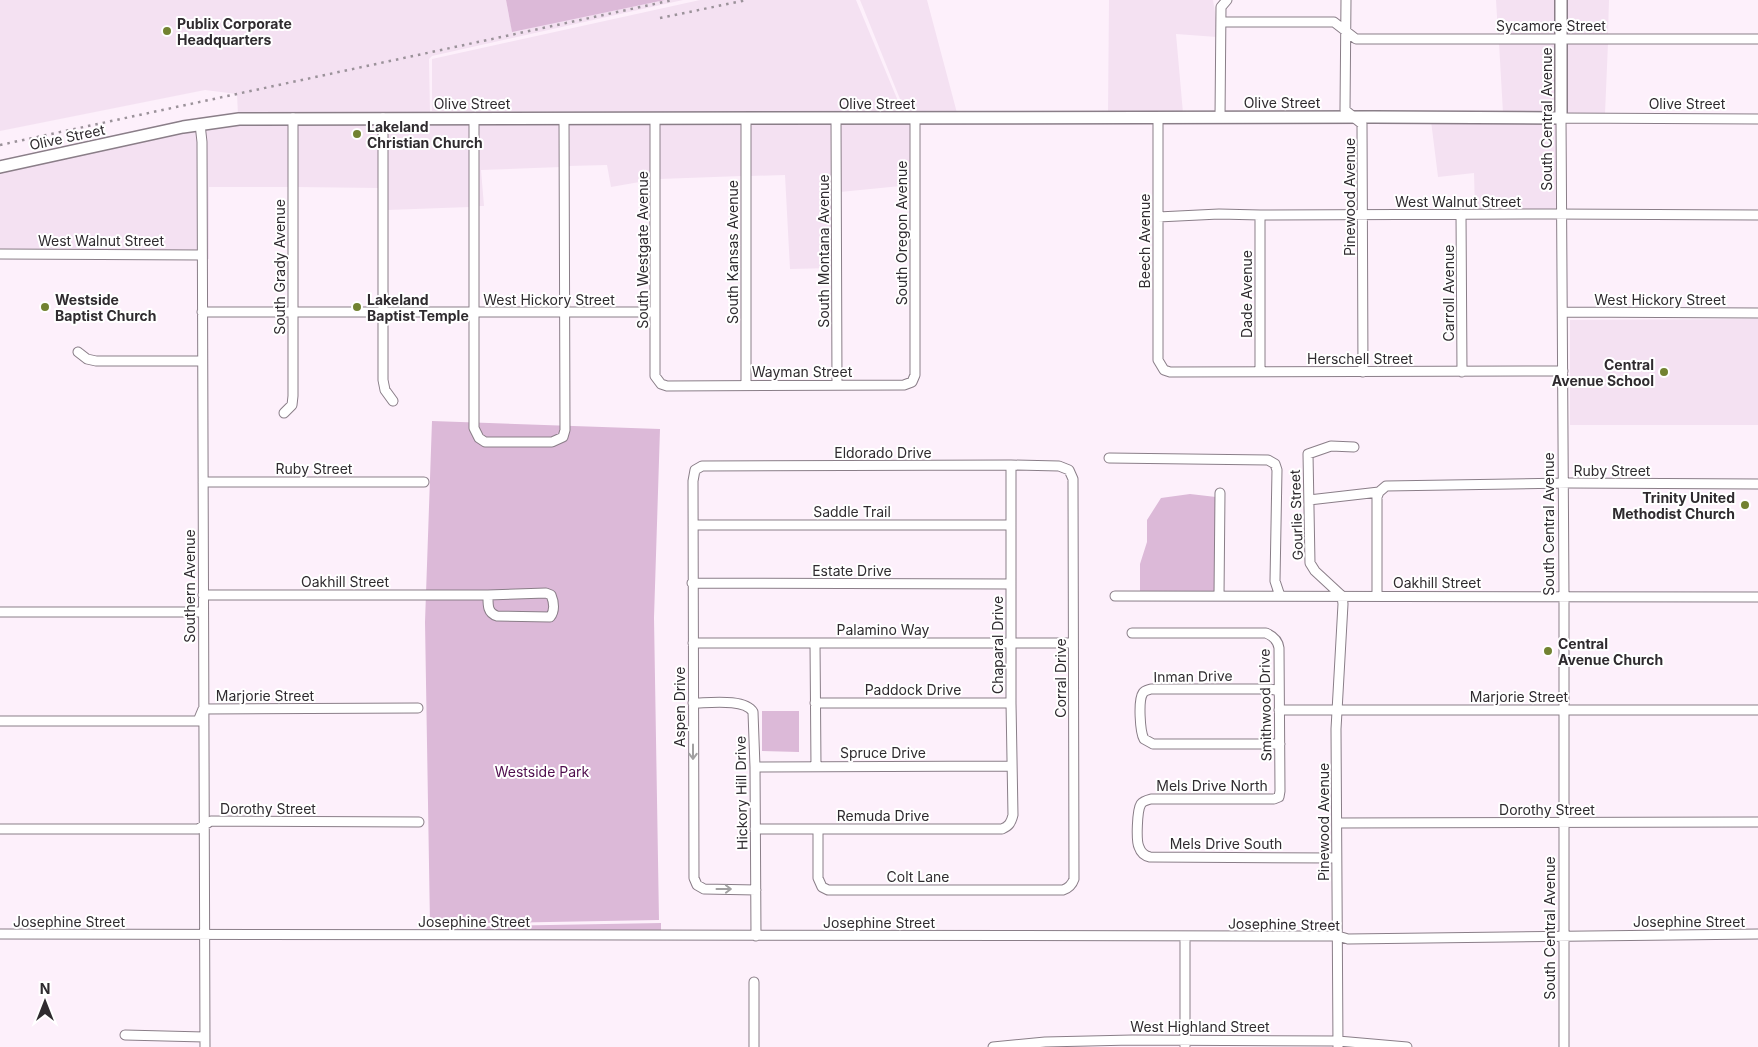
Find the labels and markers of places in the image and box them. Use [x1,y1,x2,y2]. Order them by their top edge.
place label: Publix Corporate Headquarters [177,15,292,48]
marker: Publix Corporate Headquarters [161,25,173,37]
place label: Lakeland Christian Church [367,118,483,151]
marker: Lakeland Christian Church [351,128,363,140]
place label: Westside Baptist Church [55,291,157,324]
place label: Lakeland Baptist Temple [367,291,469,324]
marker: Westside Baptist Church [39,301,51,313]
marker: Lakeland Baptist Temple [351,301,363,313]
place label: Central Avenue School [1552,356,1654,389]
marker: Central Avenue School [1658,366,1670,378]
place label: Trinity United Methodist Church [1612,489,1735,522]
marker: Trinity United Methodist Church [1739,499,1751,511]
place label: Central Avenue Church [1558,635,1663,668]
marker: Central Avenue Church [1542,645,1554,657]

